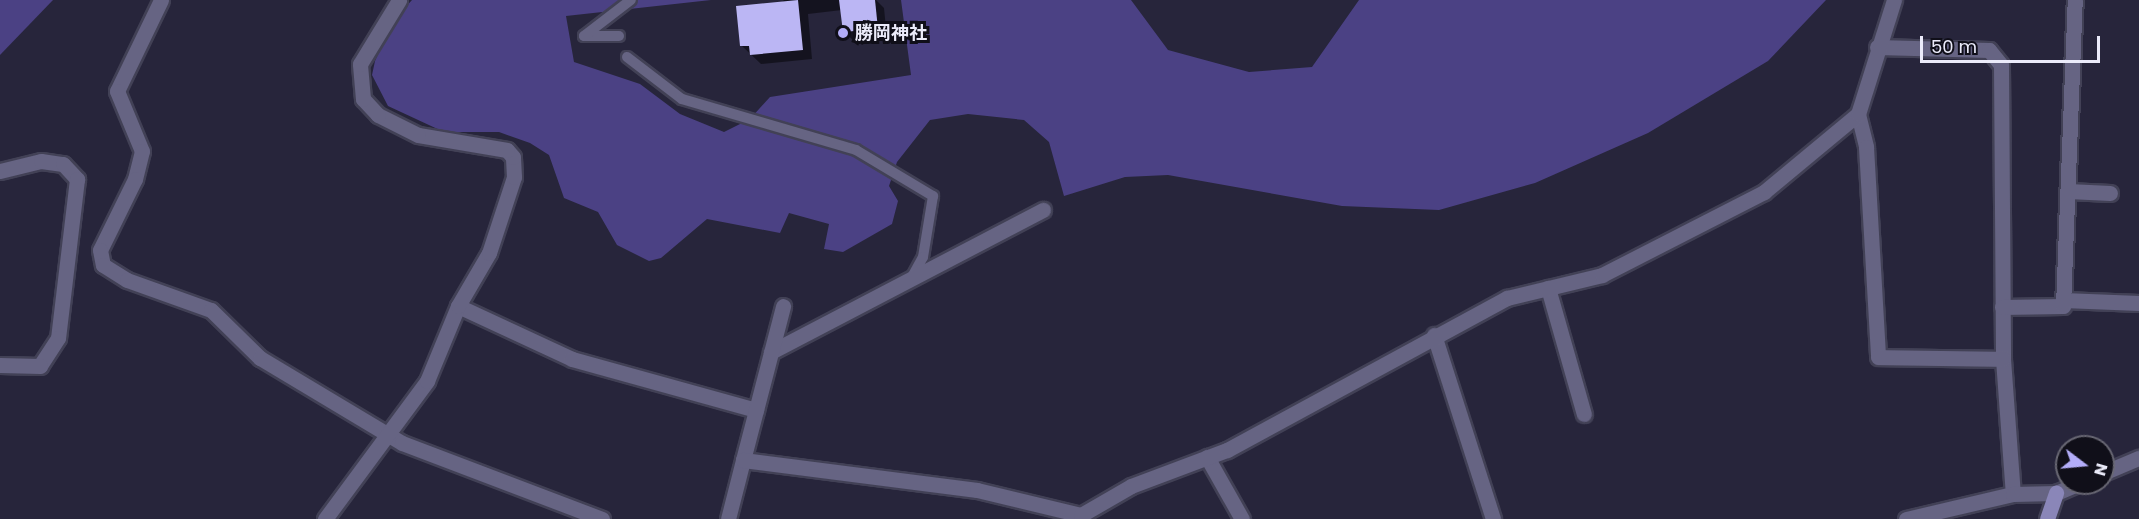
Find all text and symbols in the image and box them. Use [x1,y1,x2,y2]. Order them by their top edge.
place label: 勝岡神社 [855,22,927,44]
scale bar [1923,24,2103,62]
marker: 勝岡神社 [836,26,850,40]
text: 50 m [1931,34,1977,59]
north arrow [2055,435,2115,495]
text: N [2088,461,2114,479]

